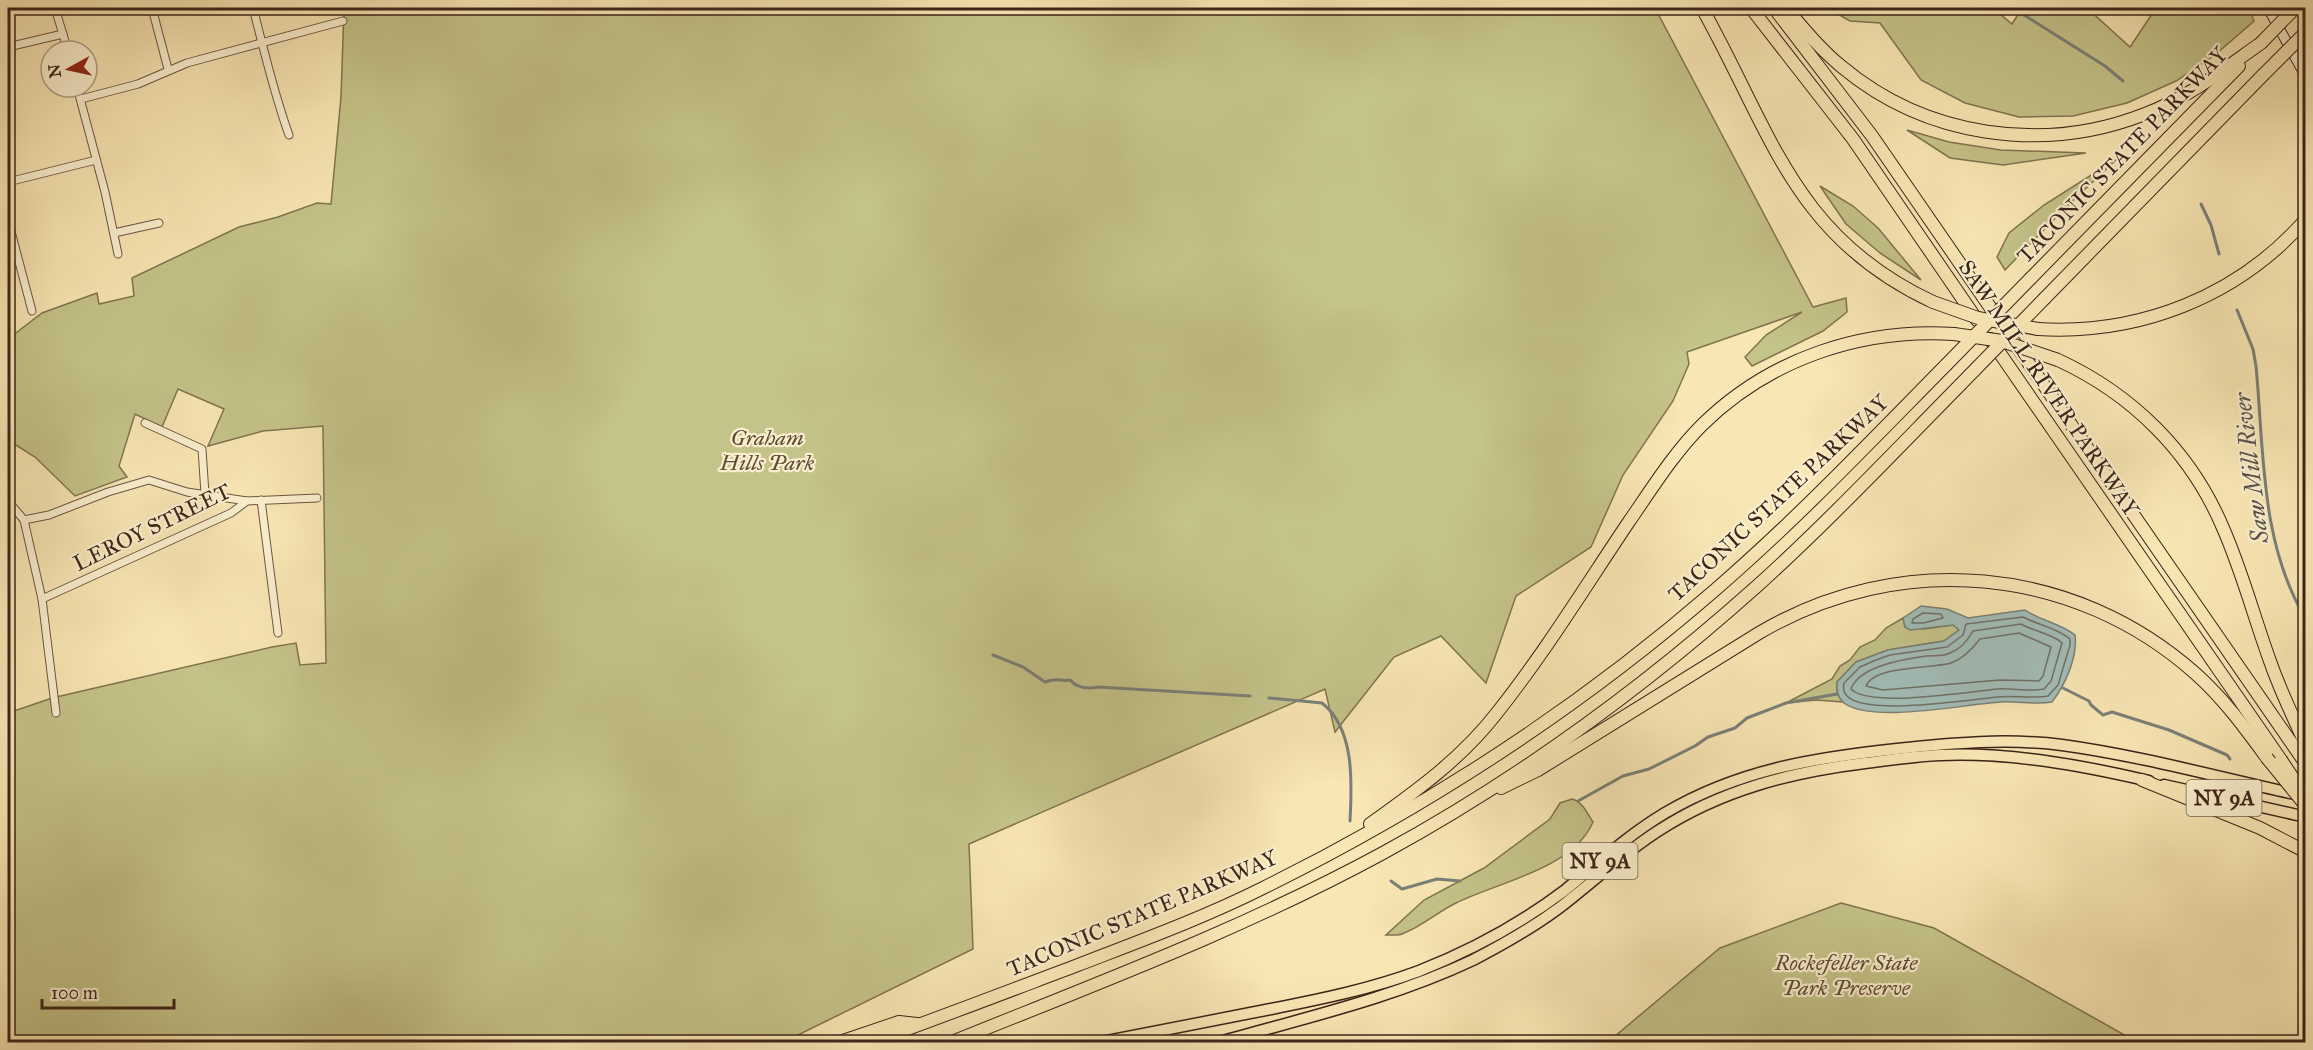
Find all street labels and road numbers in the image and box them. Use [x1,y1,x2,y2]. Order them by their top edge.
street label: TACONIC STATE PARKWAY [2011,40,2233,269]
street label: SAW MILL RIVER PARKWAY [1953,255,2146,522]
street label: TACONIC STATE PARKWAY [1662,388,1894,607]
street label: LEROY STREET [69,477,235,577]
road number: NY 9A [2186,780,2262,816]
street label: TACONIC STATE PARKWAY [1003,843,1282,982]
road number: NY 9A [1562,843,1638,879]

